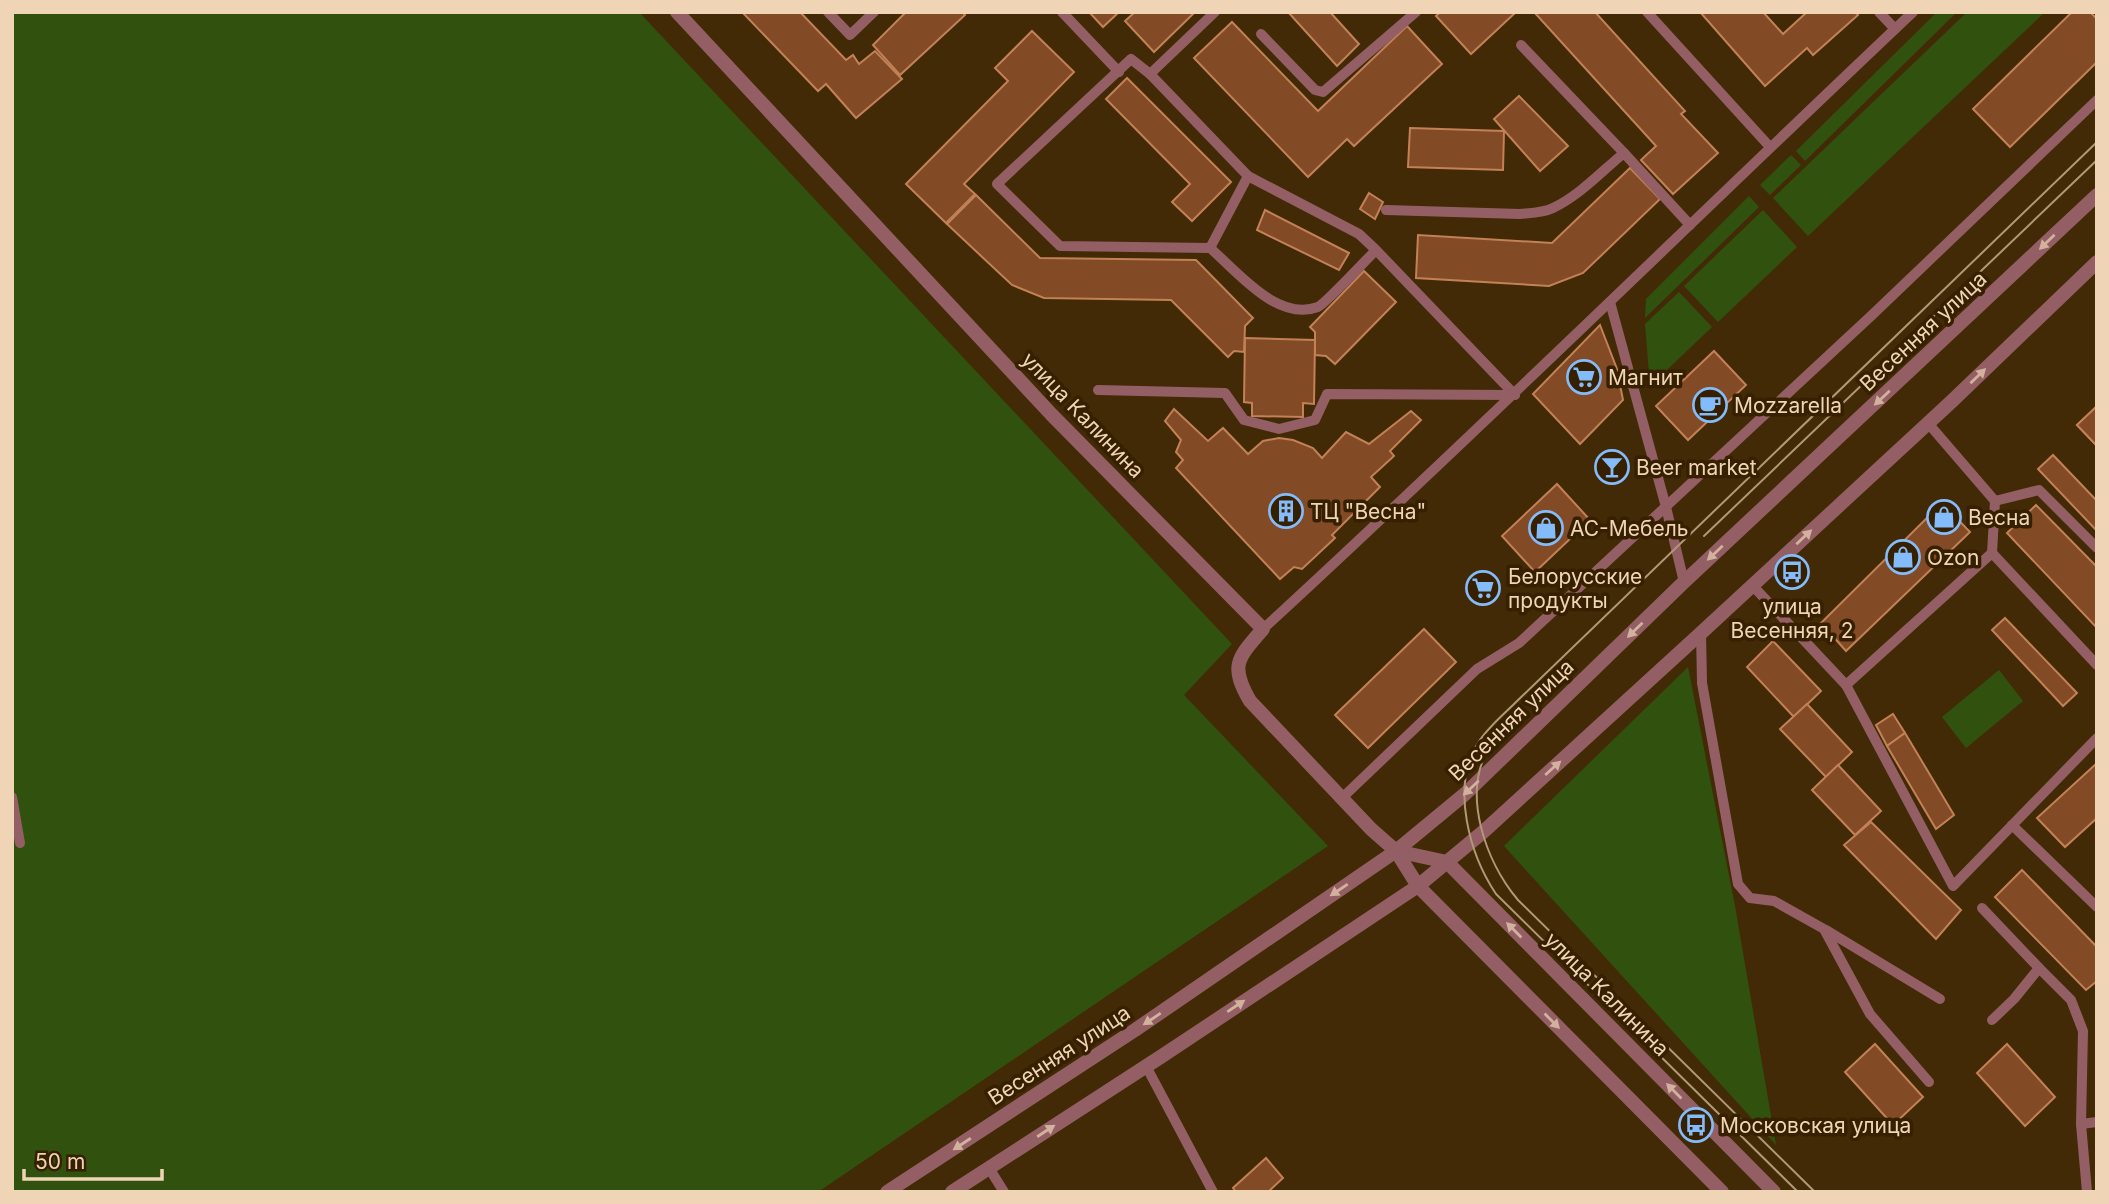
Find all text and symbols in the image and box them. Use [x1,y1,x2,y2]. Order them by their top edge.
one-way arrow [2039,234,2056,250]
street label: Весенняя улица [1855,266,1991,396]
street label: улица Калинина [1017,347,1149,483]
supermarket icon: Магнит [1565,358,1603,396]
place label: Магнит [1608,365,1683,390]
one-way arrow [1969,368,1986,385]
cafe icon: Mozzarella [1691,386,1729,424]
one-way arrow [1873,390,1890,407]
place label: Mozzarella [1734,393,1842,418]
bar icon: Beer market [1593,448,1631,486]
place label: Beer market [1636,455,1757,480]
building icon: ТЦ "Весна" [1267,492,1305,530]
shop icon: Весна [1925,498,1963,536]
place label: ТЦ "Весна" [1310,499,1426,524]
place label: Весна [1968,505,2030,530]
shop icon: АС-Мебель [1527,509,1565,547]
place label: АС-Мебель [1570,516,1688,541]
one-way arrow [1795,529,1812,545]
shop icon: Ozon [1884,538,1922,576]
one-way arrow [1707,545,1724,561]
place label: Ozon [1927,545,1979,570]
bus stop icon: улица Весенняя, 2 [1773,553,1811,591]
place label: Белорусские продукты [1508,564,1642,613]
supermarket icon: Белорусские продукты [1464,569,1502,607]
place label: улица Весенняя, 2 [1730,594,1854,643]
one-way arrow [1626,621,1643,638]
street label: Весенняя улица [1443,654,1579,786]
one-way arrow [1544,761,1561,777]
one-way arrow [1463,780,1480,796]
one-way arrow [1330,883,1348,897]
one-way arrow [1506,922,1522,939]
street label: улица Калинина [1540,927,1674,1061]
street label: Весенняя улица [983,1000,1135,1110]
one-way arrow [1227,1000,1246,1013]
one-way arrow [1143,1012,1161,1026]
one-way arrow [1543,1013,1560,1029]
one-way arrow [1666,1084,1683,1100]
bus stop icon: Московская улица [1677,1106,1715,1144]
place label: Московская улица [1720,1113,1911,1138]
one-way arrow [1036,1124,1056,1137]
one-way arrow [952,1137,971,1150]
scale bar [24,1138,163,1182]
text: 50 m [35,1149,85,1174]

